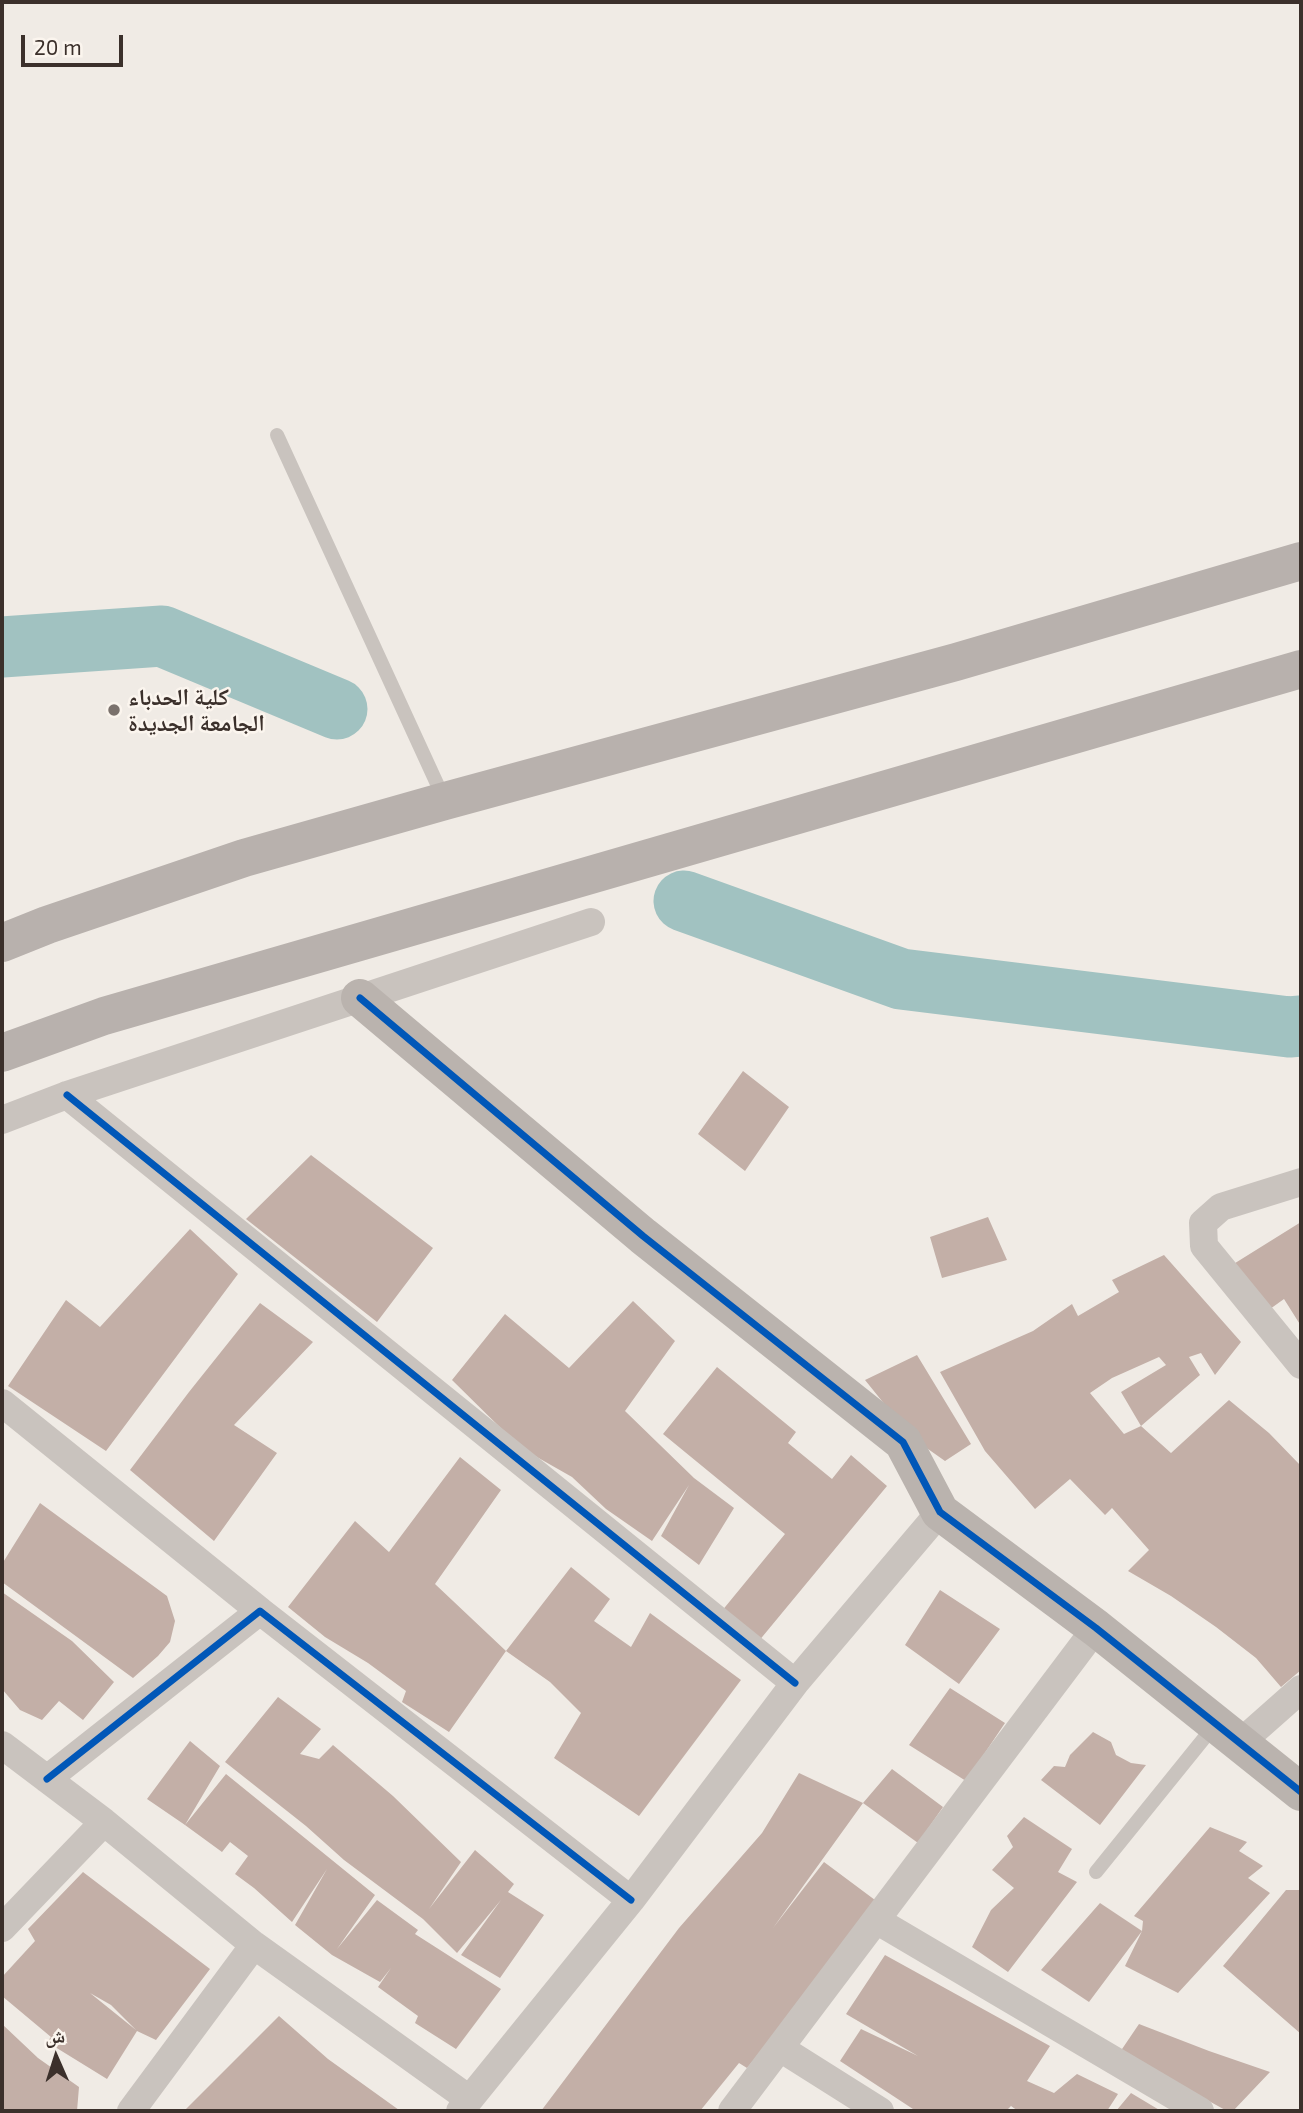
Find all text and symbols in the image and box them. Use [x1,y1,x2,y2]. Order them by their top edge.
scale bar [24,21,126,65]
text: 20 m [34,34,82,59]
place label: كلية الحدباء الجامعة الجديدة [128,683,265,737]
marker: كلية الحدباء الجامعة الجديدة [106,702,122,718]
north arrow [21,2022,91,2092]
text: ش [44,2024,66,2048]

